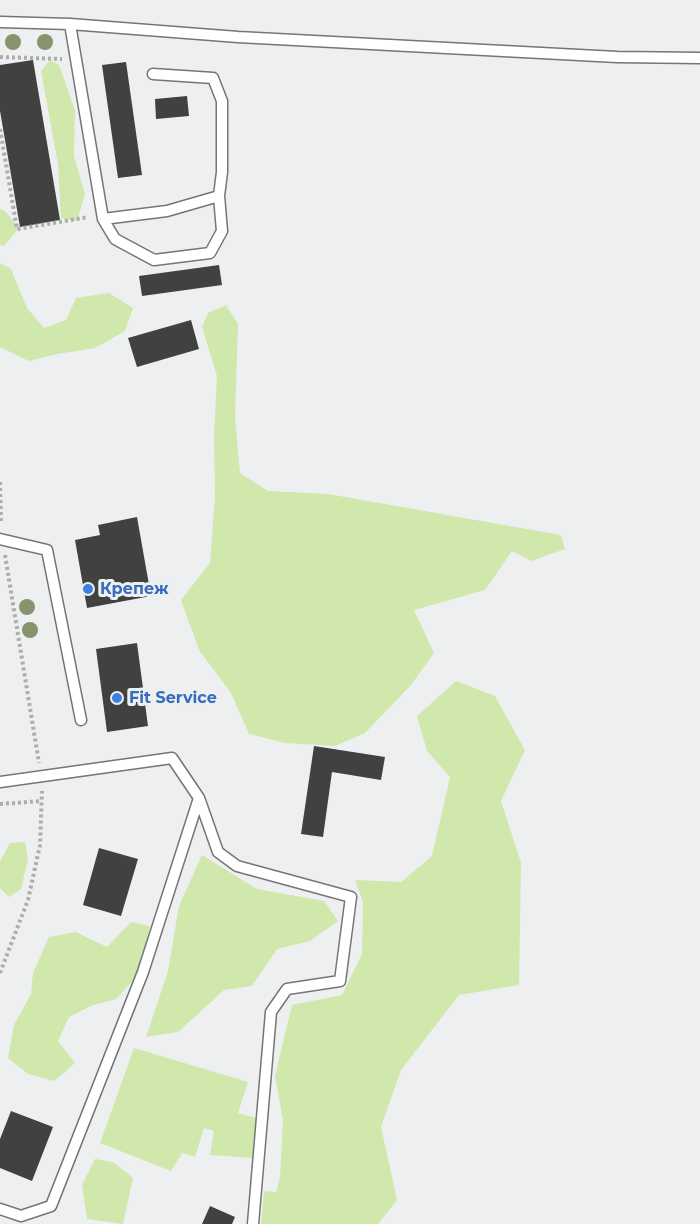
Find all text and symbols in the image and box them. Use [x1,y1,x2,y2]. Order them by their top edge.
place label: Крепеж [100,579,169,599]
marker: Крепеж [81,582,95,596]
place label: Fit Service [129,688,217,708]
marker: Fit Service [110,691,124,705]

